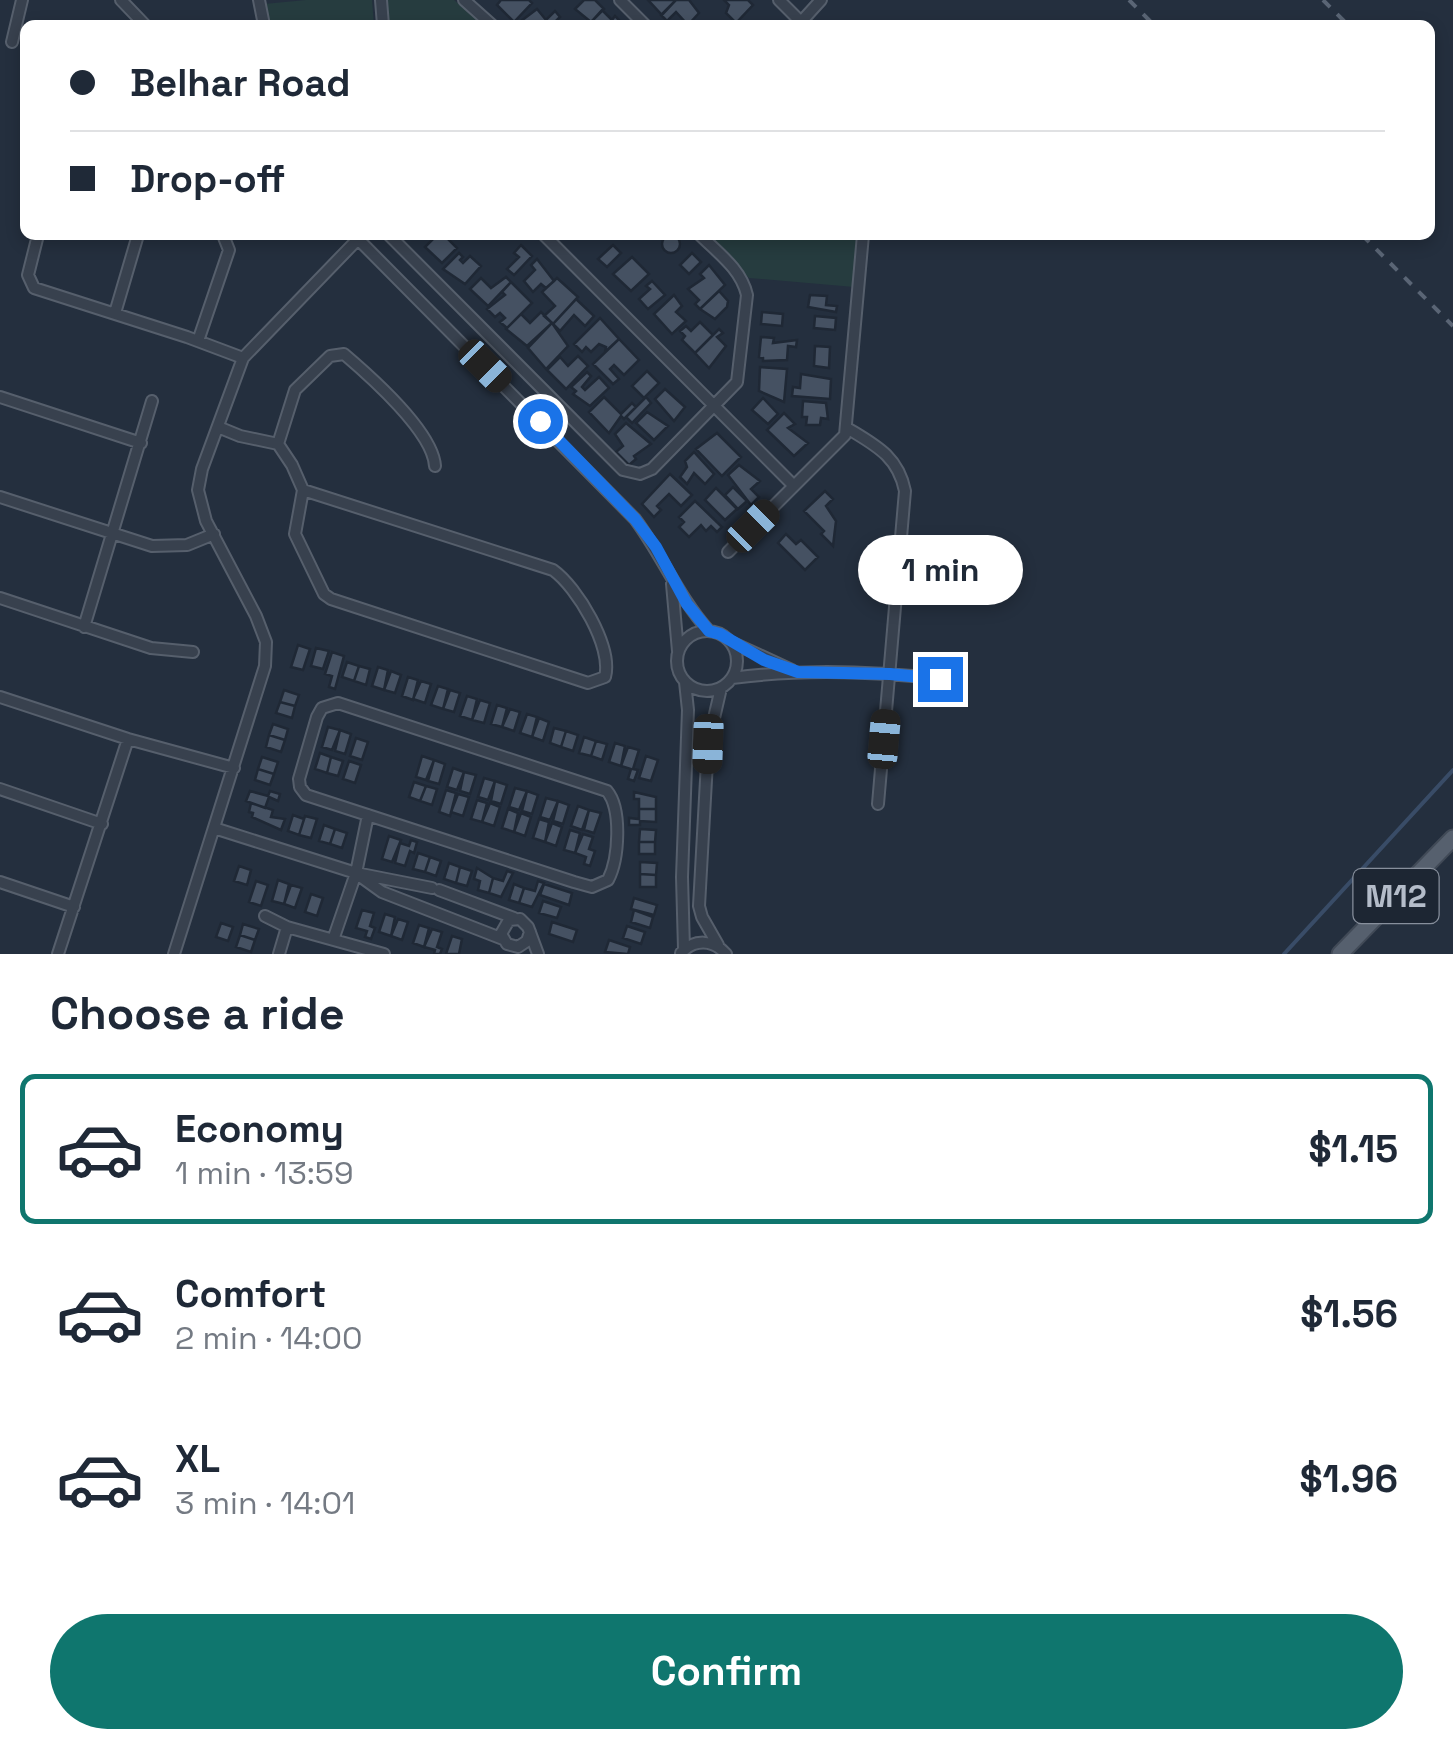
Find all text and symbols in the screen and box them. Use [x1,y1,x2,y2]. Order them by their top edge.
text: Belhar Road [130,59,350,107]
text: Drop-off [130,155,285,203]
car [453,334,517,398]
route start [518,399,563,444]
car [721,494,785,558]
callout: 1 min [858,534,1022,604]
text: 1 min [901,550,980,590]
route end [918,657,963,702]
car [866,708,902,770]
car [692,713,724,775]
road number: M12 [1354,869,1438,923]
text: Choose a ride [50,985,345,1042]
icon: car [55,1104,145,1194]
text: Economy [175,1105,344,1153]
text: $1.15 [1308,1125,1398,1173]
text: 1 min · 13:59 [175,1153,354,1193]
icon: car [55,1269,145,1359]
text: Comfort [175,1270,326,1318]
text: $1.56 [1300,1290,1398,1338]
text: 2 min · 14:00 [175,1318,362,1358]
icon: car [55,1434,145,1524]
text: XL [175,1435,220,1483]
text: $1.96 [1300,1455,1398,1503]
text: 3 min · 14:01 [175,1483,355,1523]
button: Confirm [50,1614,1403,1729]

